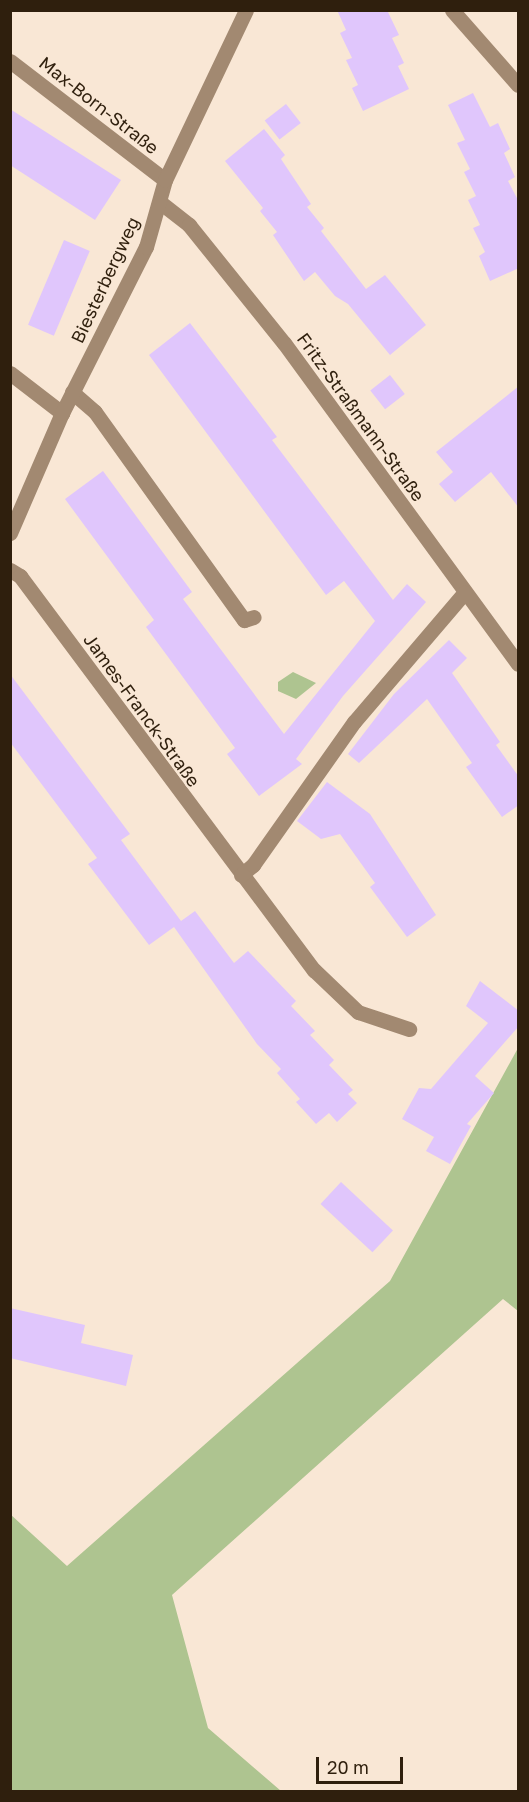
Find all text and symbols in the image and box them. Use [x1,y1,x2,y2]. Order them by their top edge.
street label: Max-Born-Straße [35,52,163,158]
street label: Biesterbergweg [66,213,144,347]
street label: Fritz-Straßmann-Straße [293,329,429,505]
street label: James-Franck-Straße [79,629,205,791]
scale bar [319,1745,406,1783]
text: 20 m [327,1756,369,1778]

